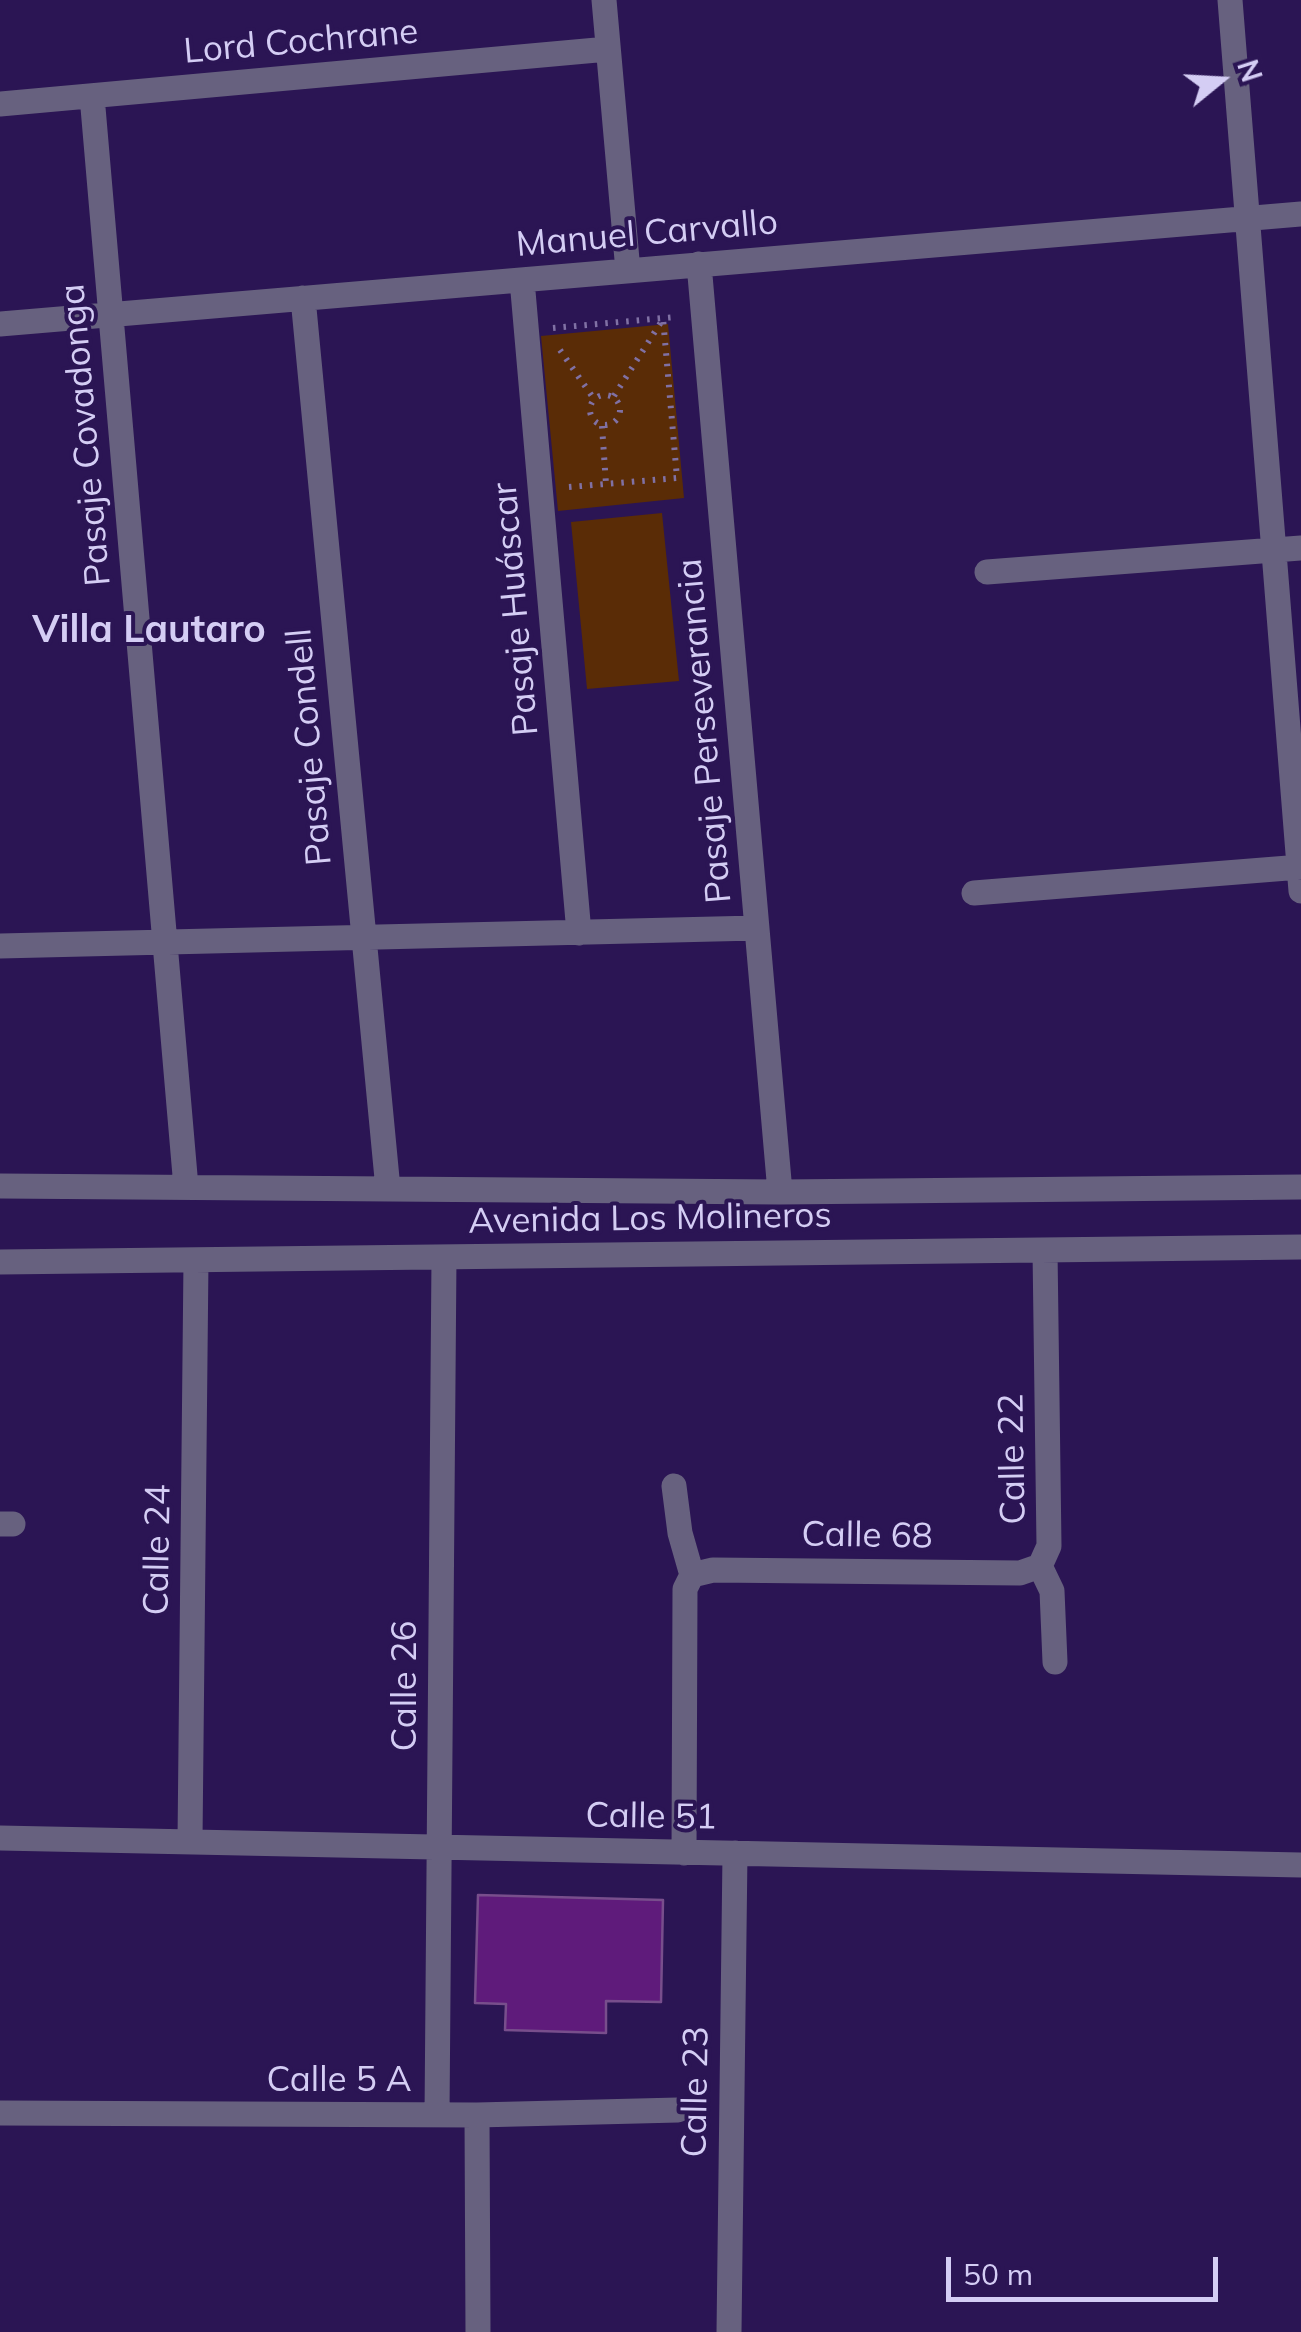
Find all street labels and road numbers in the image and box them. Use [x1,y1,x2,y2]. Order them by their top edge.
street label: Lord Cochrane [182,11,420,73]
street label: Manuel Carvallo [515,202,779,266]
street label: Pasaje Covadonga [52,282,120,588]
street label: Pasaje Huáscar [484,481,548,737]
street label: Pasaje Perseverancia [669,557,741,905]
street label: Pasaje Condell [279,627,341,867]
street label: Avenida Los Molineros [468,1195,832,1243]
street label: Calle 22 [991,1393,1035,1525]
street label: Calle 24 [136,1484,180,1616]
street label: Calle 68 [801,1514,933,1558]
street label: Calle 26 [384,1620,426,1752]
street label: Calle 51 [585,1795,717,1839]
street label: Calle 23 [674,2026,718,2158]
street label: Calle 5 A [266,2059,412,2101]

